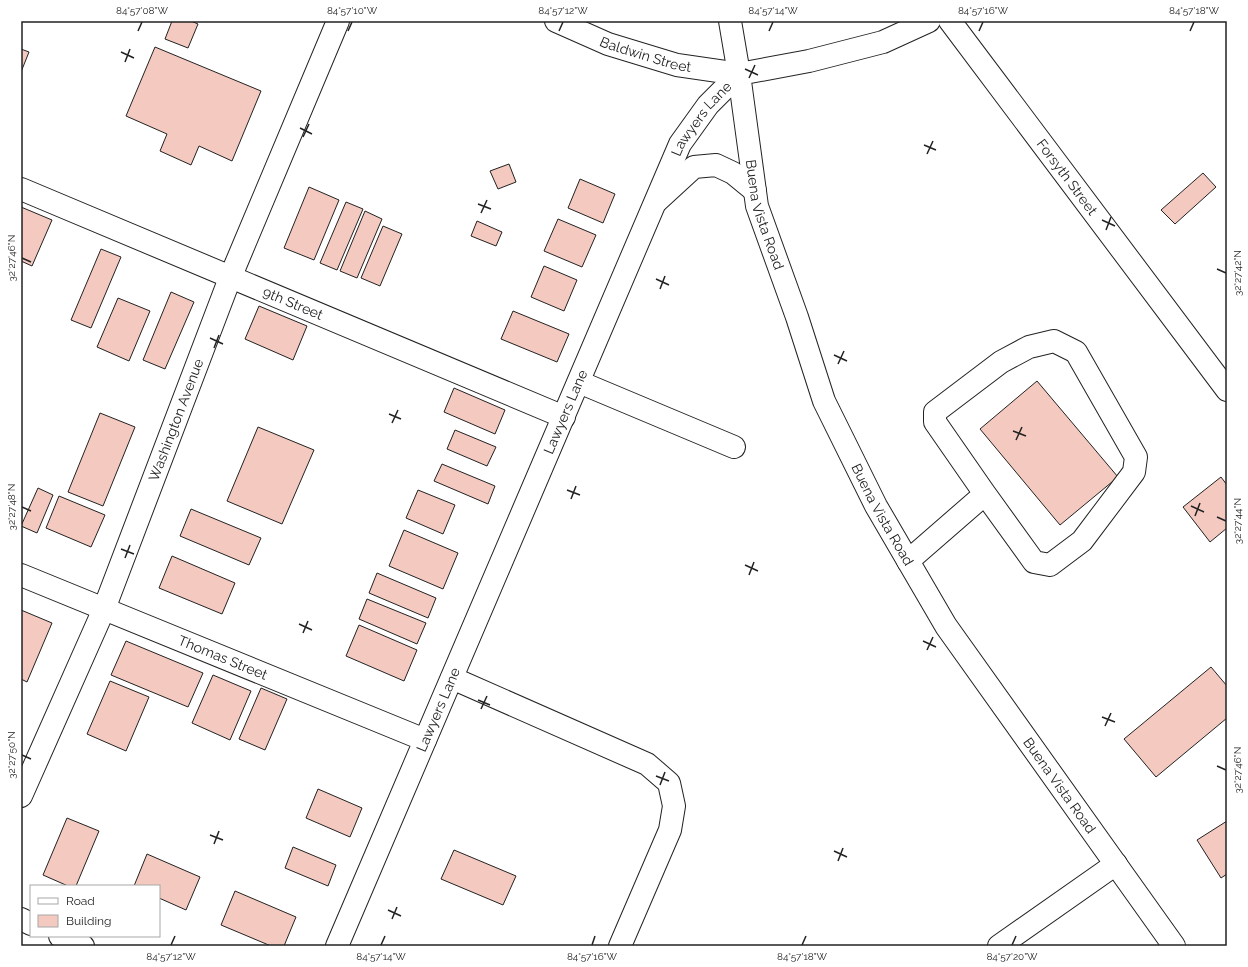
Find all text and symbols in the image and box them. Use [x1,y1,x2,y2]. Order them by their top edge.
text: 84°57'08"W [116,5,168,16]
text: 84°57'10"W [327,5,378,16]
text: 84°57'12"W [538,5,588,16]
text: 84°57'14"W [748,5,798,16]
text: 84°57'16"W [958,5,1009,16]
text: 84°57'18"W [1169,5,1220,16]
street label: Baldwin Street [597,33,693,75]
street label: Lawyers Lane [668,78,735,158]
street label: Forsyth Street [1033,136,1101,218]
street label: Buena Vista Road [743,159,787,272]
text: 32°27'46"N [6,235,17,281]
text: 32°27'42"N [1232,250,1243,296]
street label: 9th Street [261,284,326,323]
street label: Washington Avenue [145,356,207,483]
street label: Lawyers Lane [540,367,591,456]
street label: Buena Vista Road [848,461,917,568]
text: 32°27'48"N [6,484,17,530]
text: 32°27'44"N [1232,498,1243,544]
street label: Thomas Street [176,632,270,683]
street label: Lawyers Lane [413,665,463,754]
text: 32°27'50"N [6,731,17,779]
street label: Buena Vista Road [1020,734,1099,836]
text: 32°27'46"N [1232,747,1243,793]
legend [30,885,160,937]
text: Road [66,894,95,908]
text: Building [66,914,112,928]
text: 84°57'12"W [146,951,196,962]
text: 84°57'14"W [356,951,406,962]
text: 84°57'16"W [567,951,618,962]
text: 84°57'18"W [777,951,828,962]
text: 84°57'20"W [986,951,1038,962]

